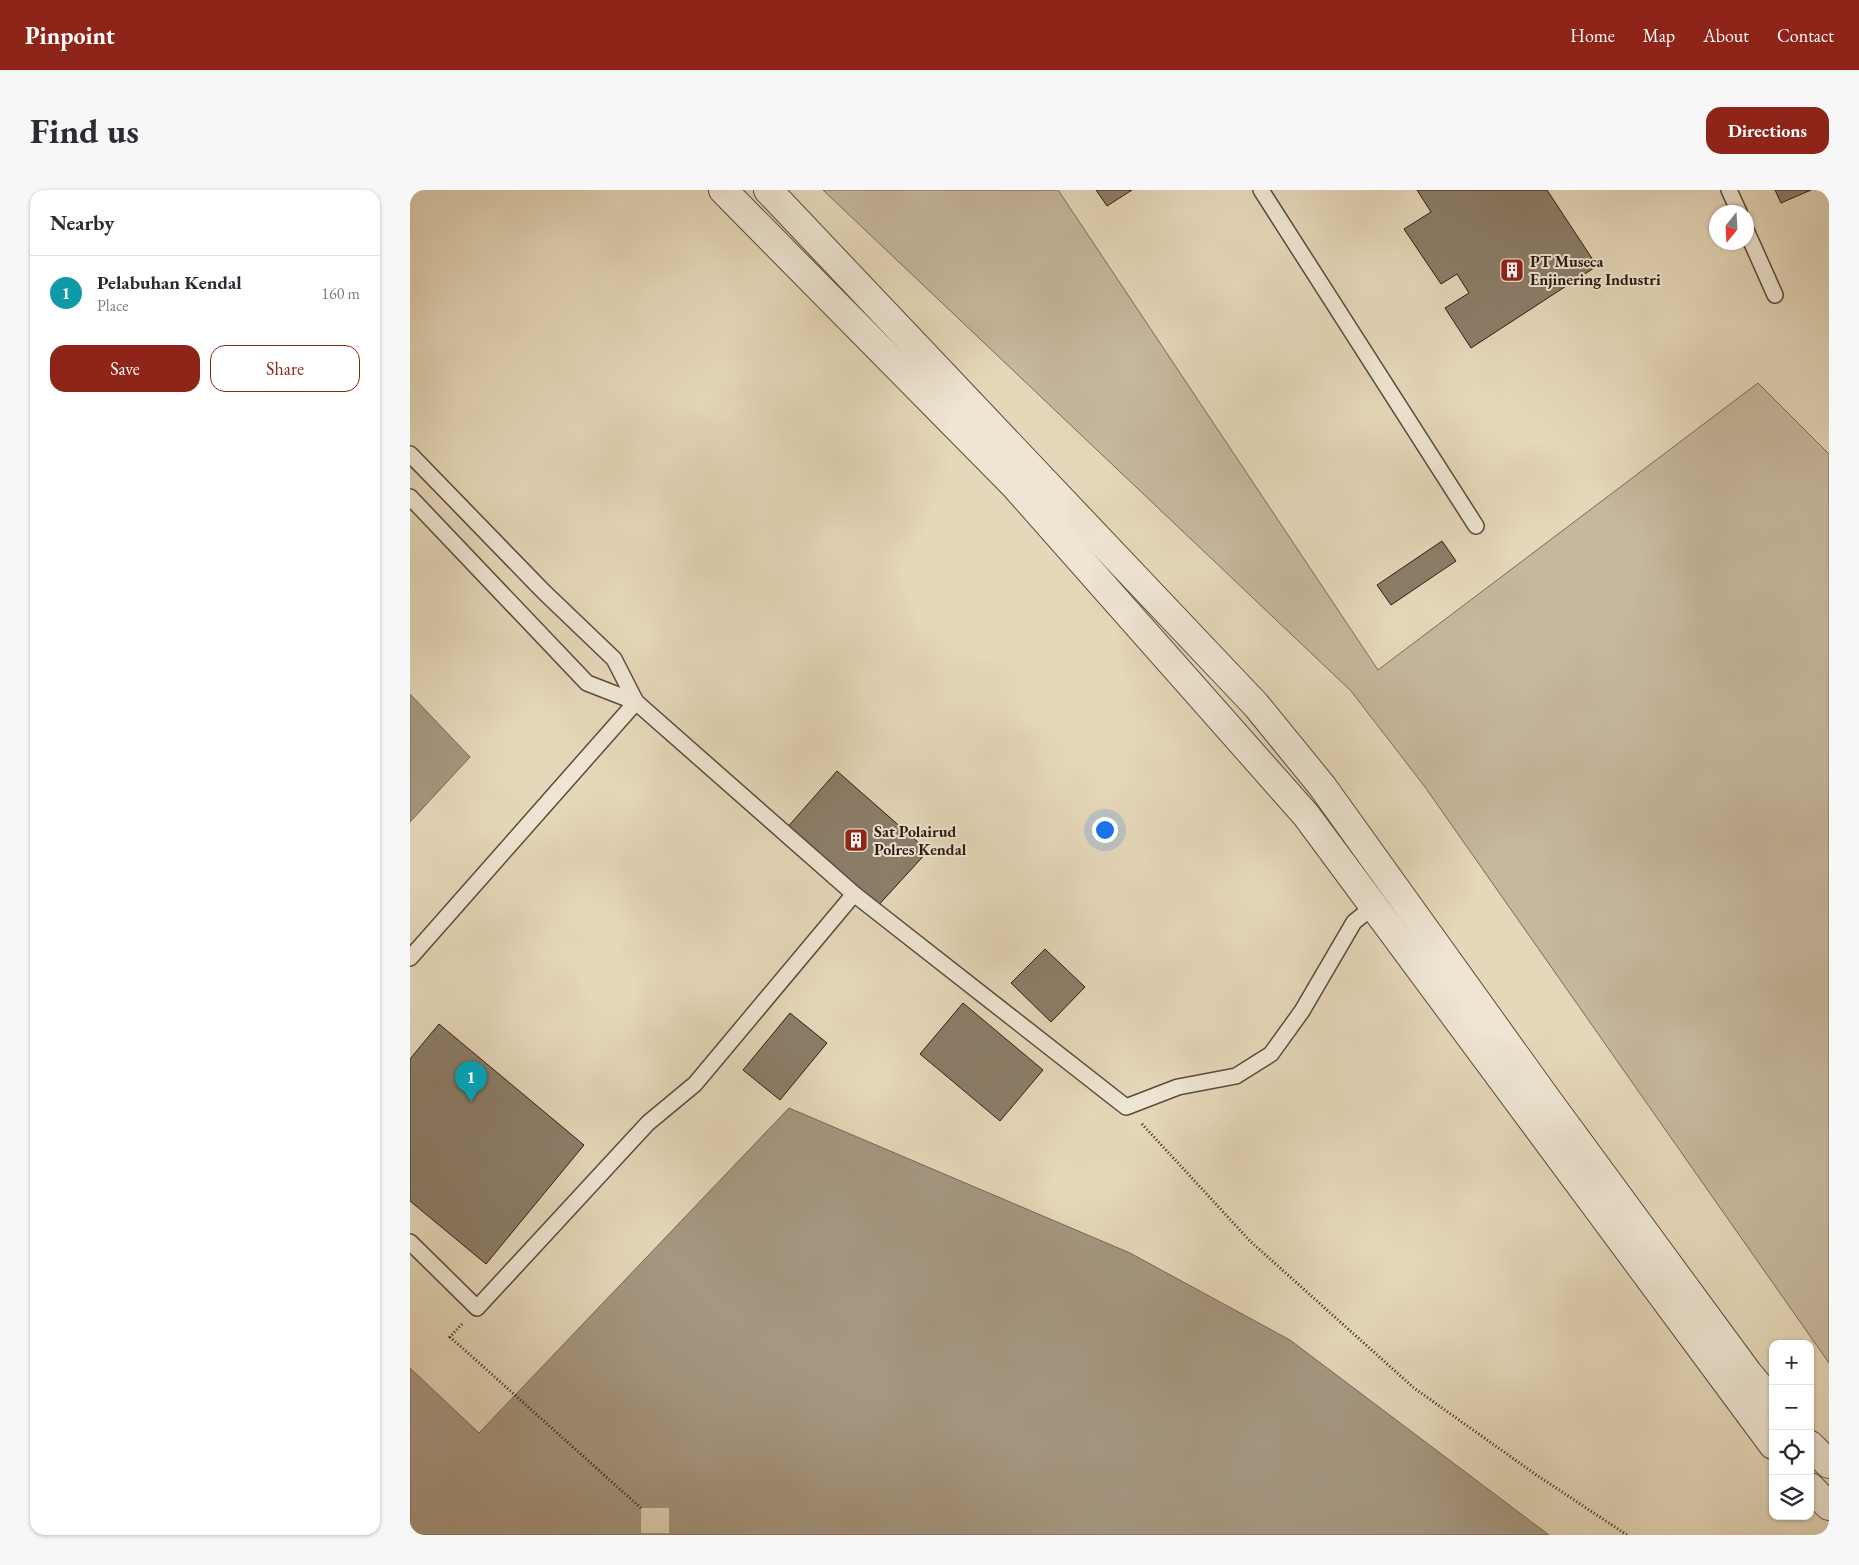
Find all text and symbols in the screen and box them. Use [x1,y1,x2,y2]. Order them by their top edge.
text: Pinpoint [25,20,115,51]
text: Home [1570,24,1615,47]
text: Map [1643,24,1675,47]
text: About [1703,24,1749,47]
text: Contact [1777,24,1834,47]
button: Directions [1706,107,1829,154]
text: Find us [30,108,139,153]
north arrow [1709,205,1754,250]
text: Nearby [50,209,114,236]
place label: PT Museca Enjinering Industri [1530,251,1661,290]
building icon: PT Museca Enjinering Industri [1499,257,1525,283]
text: Pelabuhan Kendal [97,270,242,295]
text: 1 [62,283,70,304]
text: 160 m [321,283,360,304]
text: Place [97,295,129,316]
button: Save [50,345,200,392]
button: Share [210,345,360,392]
your location [1092,817,1118,843]
place label: Sat Polairud Polres Kendal [874,821,967,860]
building icon: Sat Polairud Polres Kendal [843,827,869,853]
pin: 1 [455,1061,487,1102]
map controls [1769,1340,1814,1520]
button: + [1769,1340,1814,1385]
button: − [1769,1385,1814,1430]
button: locate [1769,1430,1814,1475]
button: layers [1769,1475,1814,1520]

